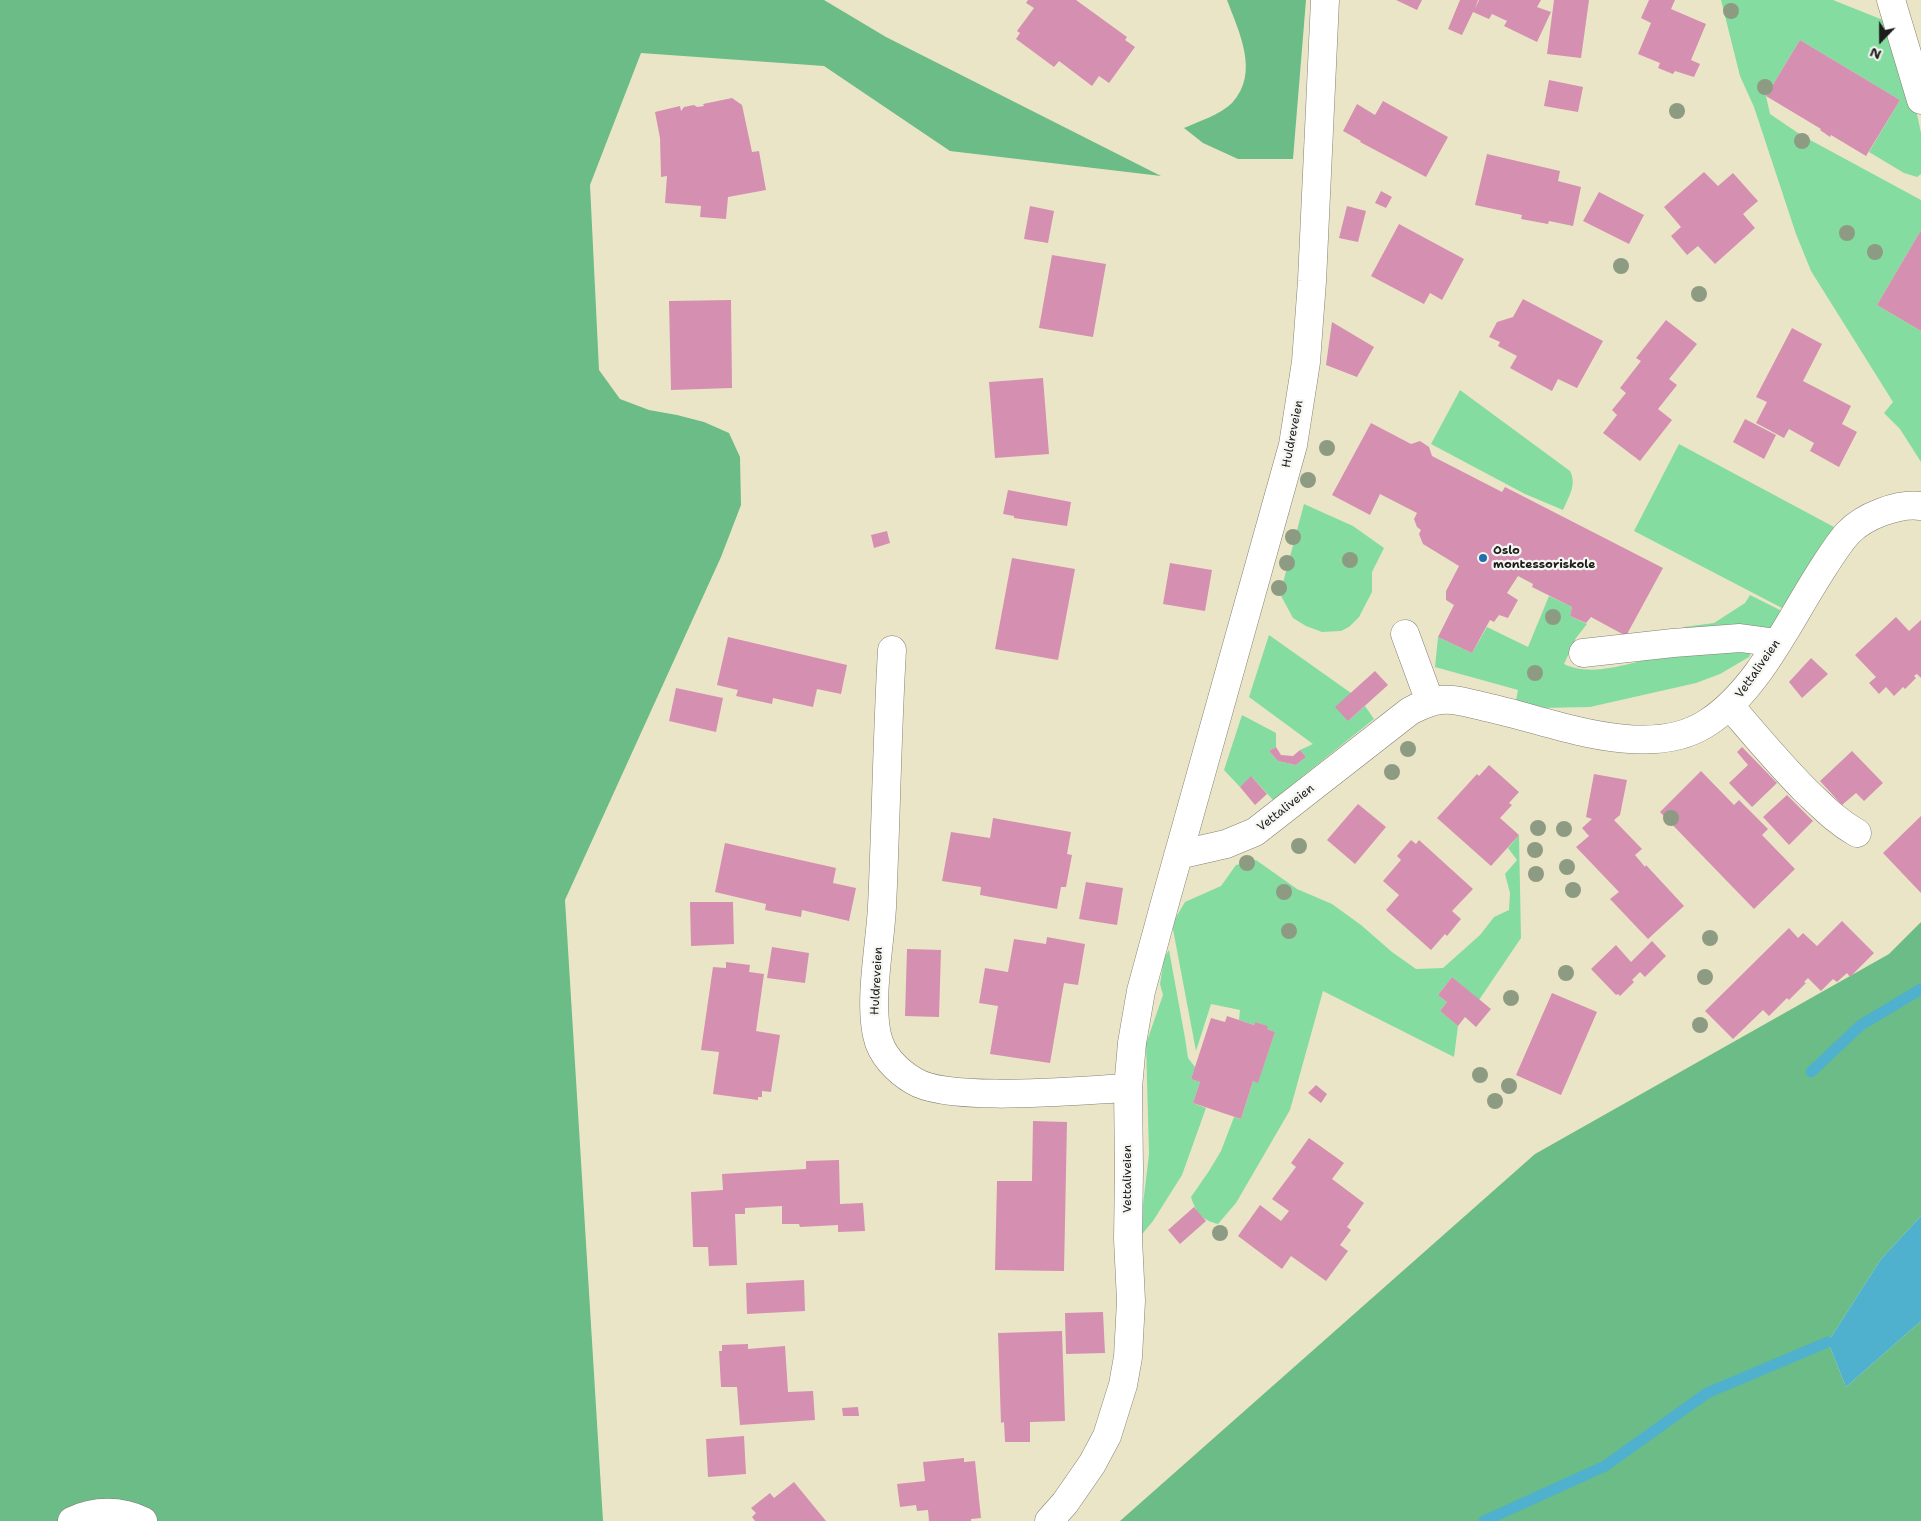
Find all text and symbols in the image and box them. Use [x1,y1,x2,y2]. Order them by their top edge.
north arrow [1856,15,1906,65]
text: N [1867,43,1884,64]
street label: Huldreveien [1279,399,1307,469]
place label: Oslo montessoriskole [1493,544,1596,572]
marker: Oslo montessoriskole [1477,552,1489,564]
street label: Vettaliveien [1733,637,1783,701]
street label: Vettaliveien [1255,781,1317,835]
street label: Huldreveien [868,947,886,1015]
street label: Vettaliveien [1121,1145,1135,1213]

